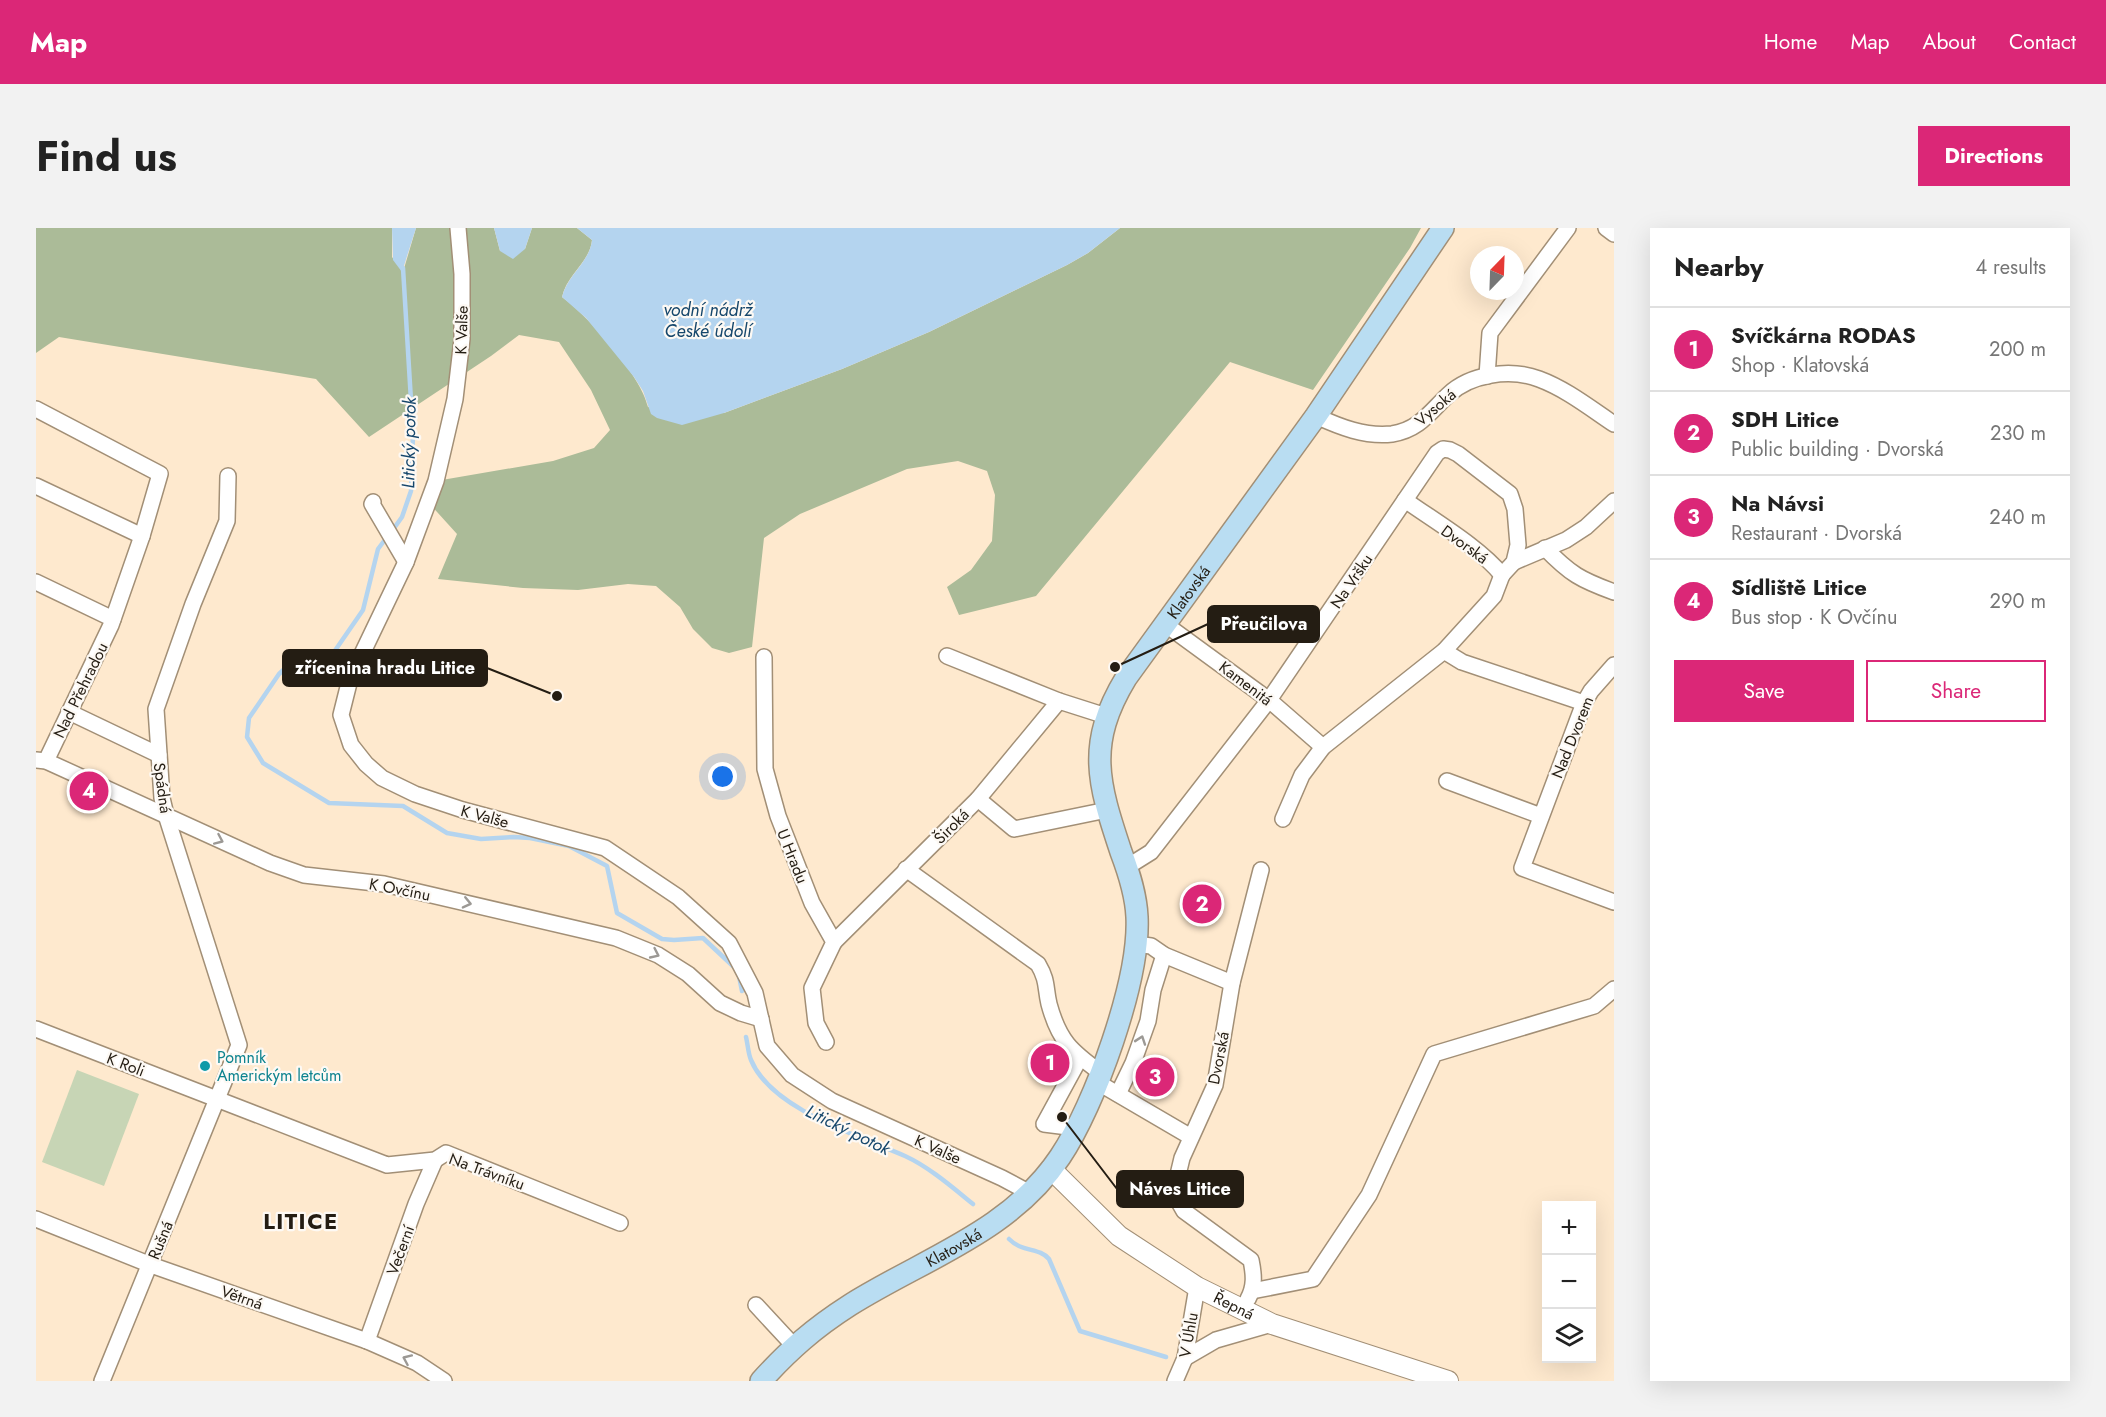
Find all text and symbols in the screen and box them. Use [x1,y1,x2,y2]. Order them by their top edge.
text: Map [30,22,87,63]
text: Home [1764,27,1817,57]
text: Map [1850,27,1890,57]
text: About [1923,27,1976,57]
text: Contact [2009,27,2076,57]
text: Find us [36,126,177,187]
button: Directions [1918,126,2070,186]
north arrow [1470,246,1524,300]
text: Nearby [1674,248,1763,286]
text: 4 results [1975,253,2046,282]
water label: vodní nádrž České údolí [663,297,754,344]
street label: K Valše [449,305,474,355]
text: Svíčkárna RODAS [1731,319,1916,351]
text: 1 [1688,335,1699,364]
text: 200 m [1989,335,2046,364]
text: Shop · Klatovská [1731,351,1869,380]
street label: Vysoká [1410,383,1461,431]
water label: Litický potok [395,396,423,489]
text: SDH Litice [1731,403,1839,435]
text: 2 [1687,419,1700,448]
text: 230 m [1990,419,2046,448]
text: Public building · Dvorská [1731,435,1944,464]
text: Na Návsi [1731,487,1824,519]
text: 3 [1687,503,1700,532]
text: 240 m [1989,503,2046,532]
street label: Dvorská [1436,519,1493,569]
text: Restaurant · Dvorská [1731,519,1902,548]
street label: Na Vršku [1325,549,1378,613]
street label: Klatovská [1161,561,1216,624]
text: Sídliště Litice [1731,571,1867,603]
text: 4 [1687,587,1700,616]
text: 290 m [1990,587,2046,616]
text: Bus stop · K Ovčínu [1731,603,1898,632]
callout: Přeučilova [1208,606,1319,642]
text: Přeučilova [1221,611,1307,637]
street label: Nad Přehradou [47,639,114,742]
callout: zřícenina hradu Litice [283,650,487,686]
text: zřícenina hradu Litice [295,655,475,681]
street label: Kamenitá [1214,656,1277,711]
button: Save [1674,660,1854,722]
button: Share [1866,660,2046,722]
street label: Nad Dvorem [1546,693,1599,782]
street label: Spádná [148,761,177,815]
your location [708,762,737,791]
pin: 4 [70,768,108,814]
street label: K Valše [458,799,511,834]
street label: Široká [928,803,974,849]
street label: U Hradu [771,825,814,887]
one-way arrow [213,832,224,844]
street label: K Ovčínu [367,872,433,907]
pin: 2 [1182,882,1222,926]
one-way arrow [462,896,472,909]
one-way arrow [649,947,660,959]
street label: Dvorská [1202,1030,1235,1087]
one-way arrow [1133,1035,1146,1046]
pin: 1 [1030,1040,1070,1086]
place label: Pomník Americkým letcům [217,1046,341,1087]
street label: K Roli [103,1047,148,1082]
pin: 3 [1136,1054,1174,1100]
marker: Pomník Americkým letcům [198,1059,212,1073]
water label: Litický potok [801,1098,896,1162]
street label: K Valše [911,1129,965,1170]
street label: Na Trávníku [446,1147,528,1196]
callout: Náves Litice [1117,1171,1243,1207]
text: Náves Litice [1129,1176,1231,1202]
map controls [1542,1201,1596,1363]
button: + [1542,1201,1596,1255]
district label: LITICE [263,1205,339,1237]
street label: Rušná [142,1217,179,1263]
street label: Večerní [381,1221,420,1278]
street label: Klatovská [922,1223,986,1273]
button: − [1542,1255,1596,1309]
street label: Větrná [218,1280,266,1315]
street label: Řepná [1210,1286,1258,1325]
button: layers [1542,1309,1596,1363]
street label: V Úhlu [1173,1311,1204,1360]
one-way arrow [402,1354,413,1366]

